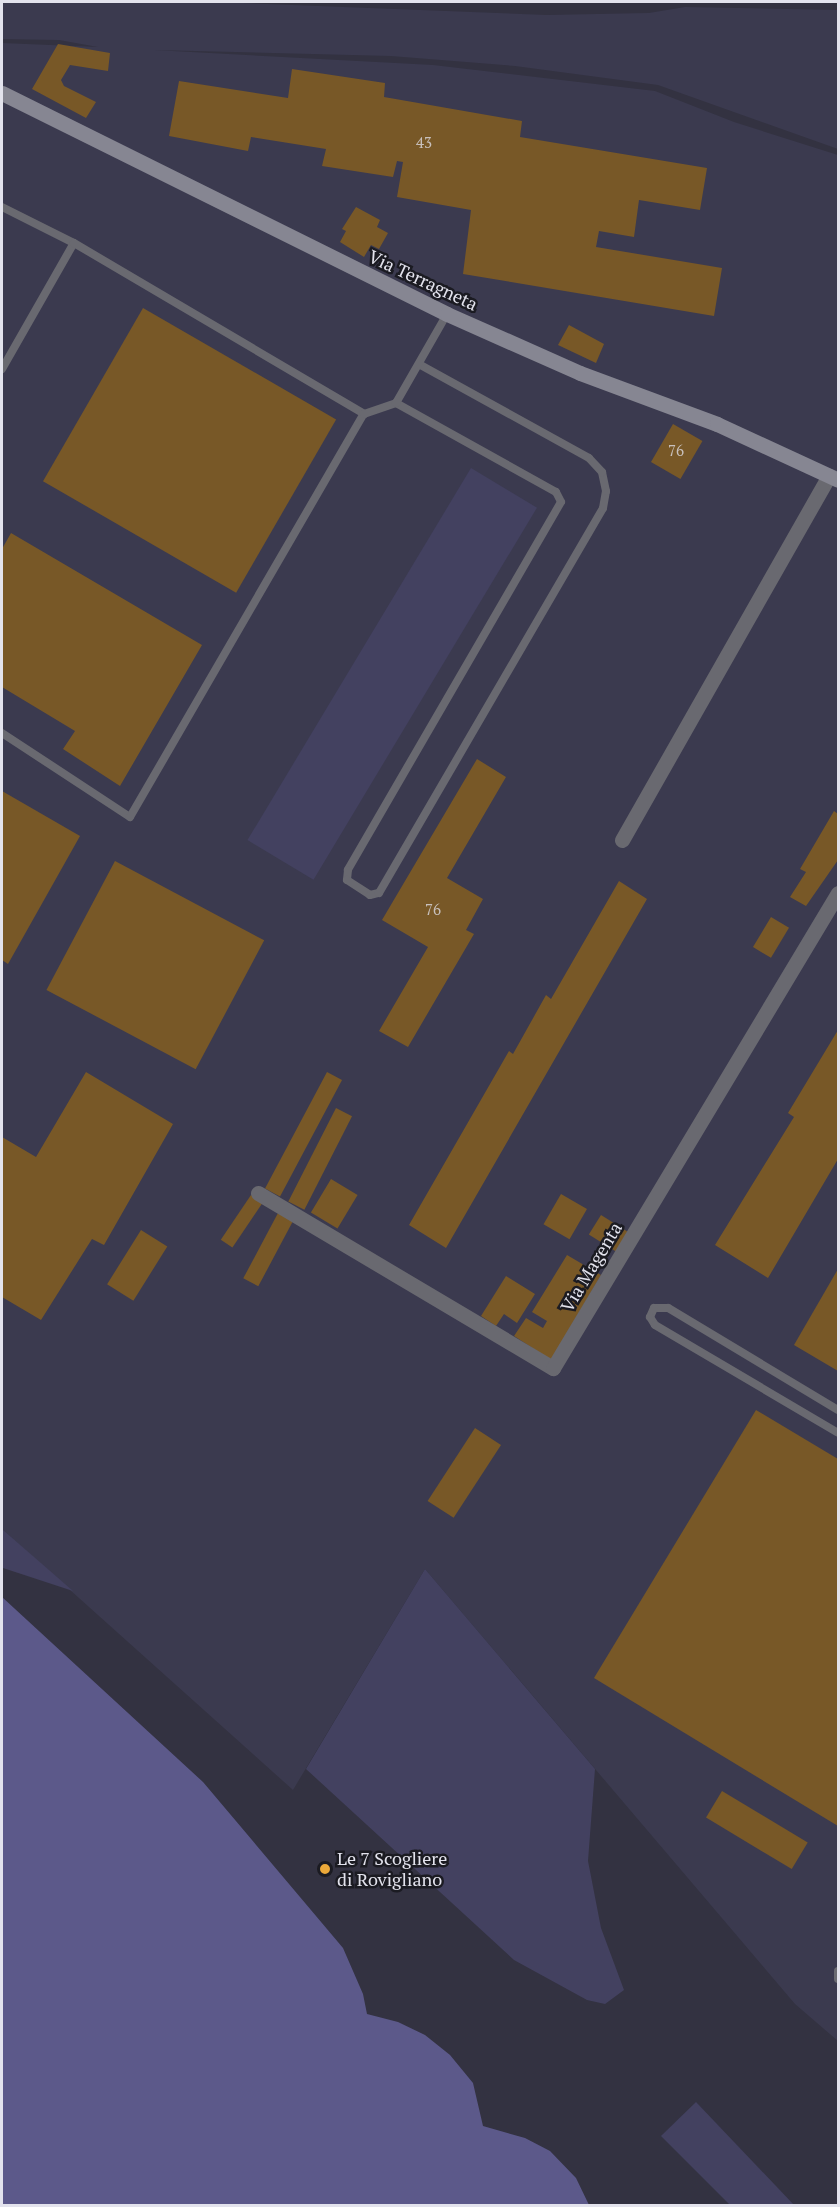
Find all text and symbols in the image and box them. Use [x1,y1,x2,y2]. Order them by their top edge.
house number: 43 [416,134,432,152]
street label: Via Terragneta [365,245,481,315]
house number: 76 [668,442,684,460]
house number: 76 [425,901,441,919]
street label: Via Magenta [556,1218,626,1316]
place label: Le 7 Scogliere di Rovigliano [337,1848,447,1890]
marker: Le 7 Scogliere di Rovigliano [318,1862,332,1876]

